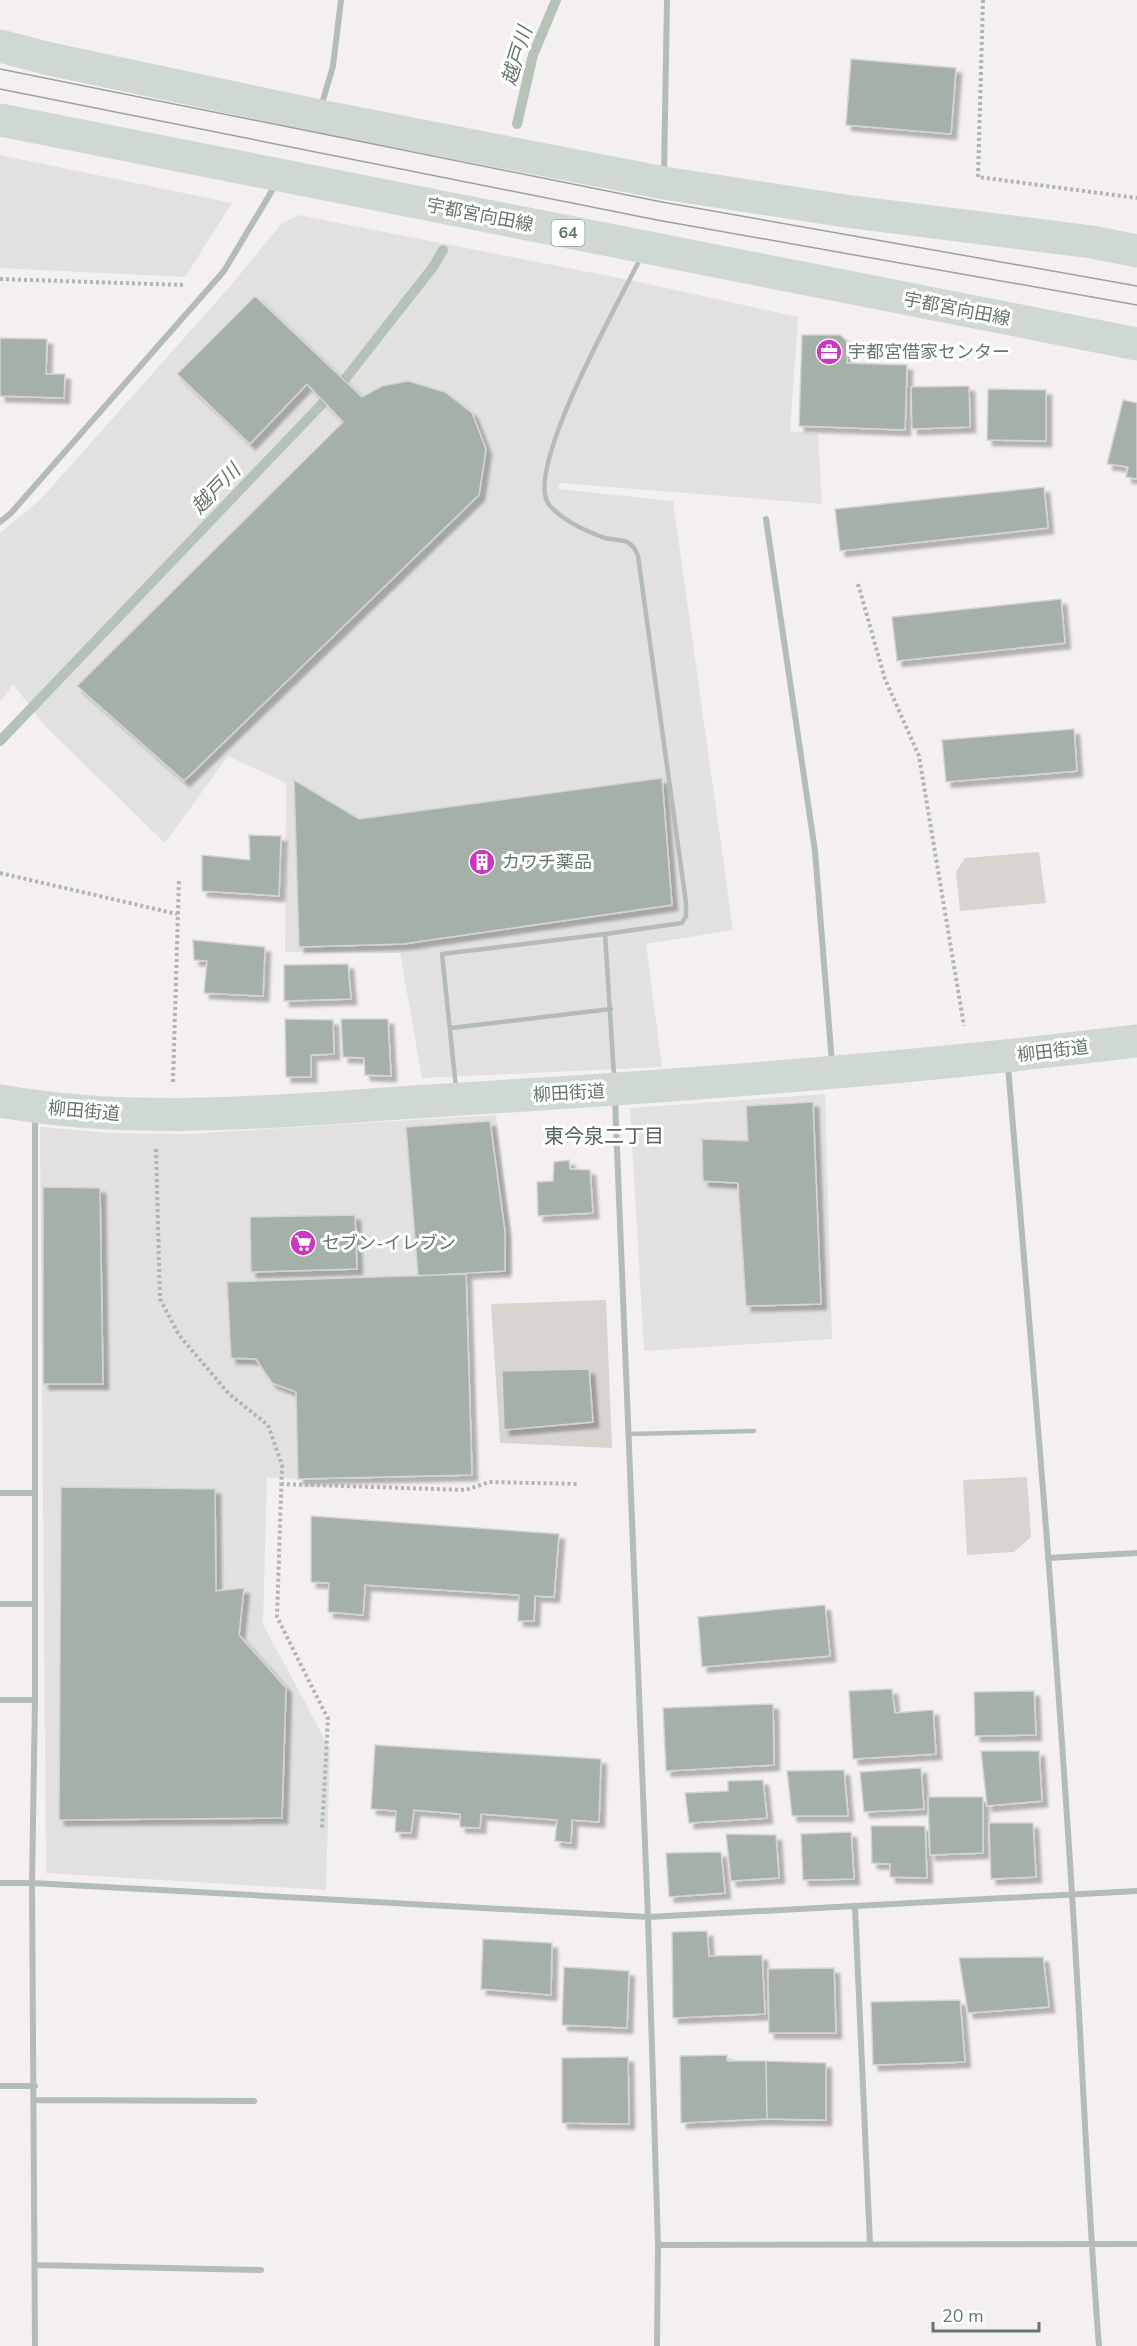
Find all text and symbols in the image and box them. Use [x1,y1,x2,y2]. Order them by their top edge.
water label: 越戸川 [495,21,539,89]
street label: 宇都宮向田線 [425,193,535,237]
road number: 64 [552,220,584,246]
street label: 宇都宮向田線 [902,287,1012,331]
office icon: 宇都宮借家センター [814,337,844,367]
place label: 宇都宮借家センター [848,340,1010,364]
water label: 越戸川 [185,457,248,520]
building icon: カワチ薬品 [467,847,497,877]
place label: カワチ薬品 [502,850,592,874]
street label: 柳田街道 [1016,1035,1090,1067]
street label: 柳田街道 [532,1079,606,1107]
street label: 柳田街道 [47,1096,121,1126]
district label: 東今泉二丁目 [544,1123,664,1150]
supermarket icon: セブン-イレブン [288,1228,318,1258]
place label: セブン-イレブン [322,1231,456,1255]
scale bar [933,2295,1040,2333]
text: 20 m [942,2304,984,2328]

